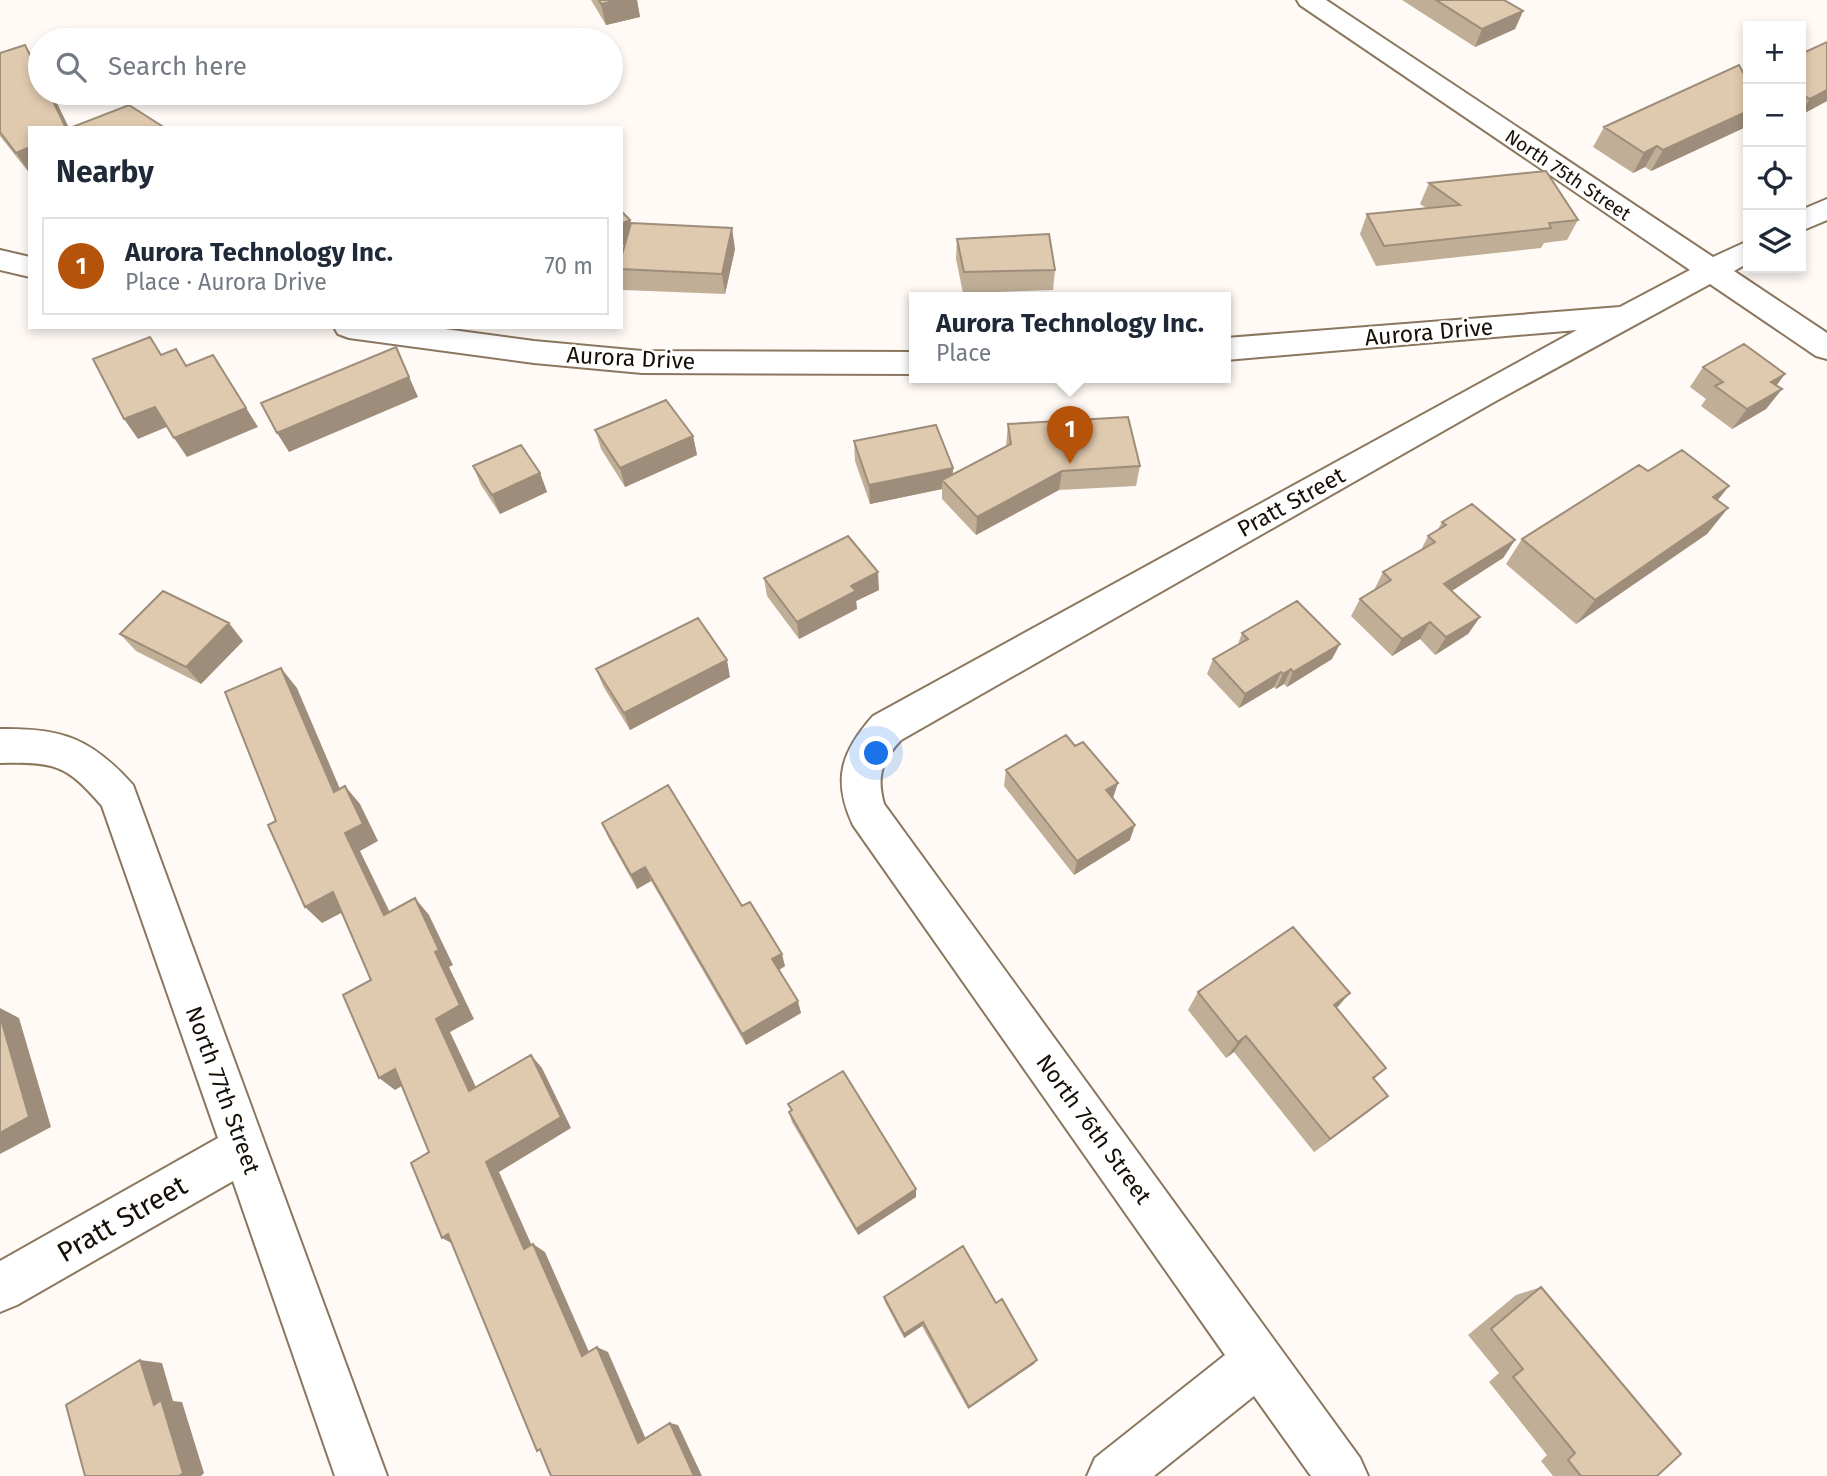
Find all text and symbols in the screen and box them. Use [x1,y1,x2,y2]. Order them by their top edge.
map controls [1743,21,1806,273]
button: + [1743,21,1806,84]
search box [28,28,623,105]
icon: search [52,48,90,86]
text: Search here [108,51,247,82]
button: − [1743,84,1806,147]
street label: North 75th Street [1501,124,1635,226]
button: locate [1743,147,1806,210]
text: Nearby [56,154,154,190]
button: layers [1743,210,1806,273]
text: Aurora Technology Inc. [125,237,393,268]
text: 1 [76,252,86,280]
text: 70 m [544,252,593,280]
text: Place · Aurora Drive [125,268,327,296]
popup [909,292,1231,383]
text: Aurora Technology Inc. [936,308,1204,339]
street label: Aurora Drive [1364,312,1494,352]
text: Place [936,339,991,367]
street label: Aurora Drive [566,341,696,375]
pin: 1 [1047,406,1093,464]
street label: Pratt Street [1232,461,1350,543]
your location [859,736,893,770]
street label: North 77th Street [180,1002,267,1178]
street label: North 76th Street [1030,1049,1158,1210]
street label: Pratt Street [51,1168,194,1269]

